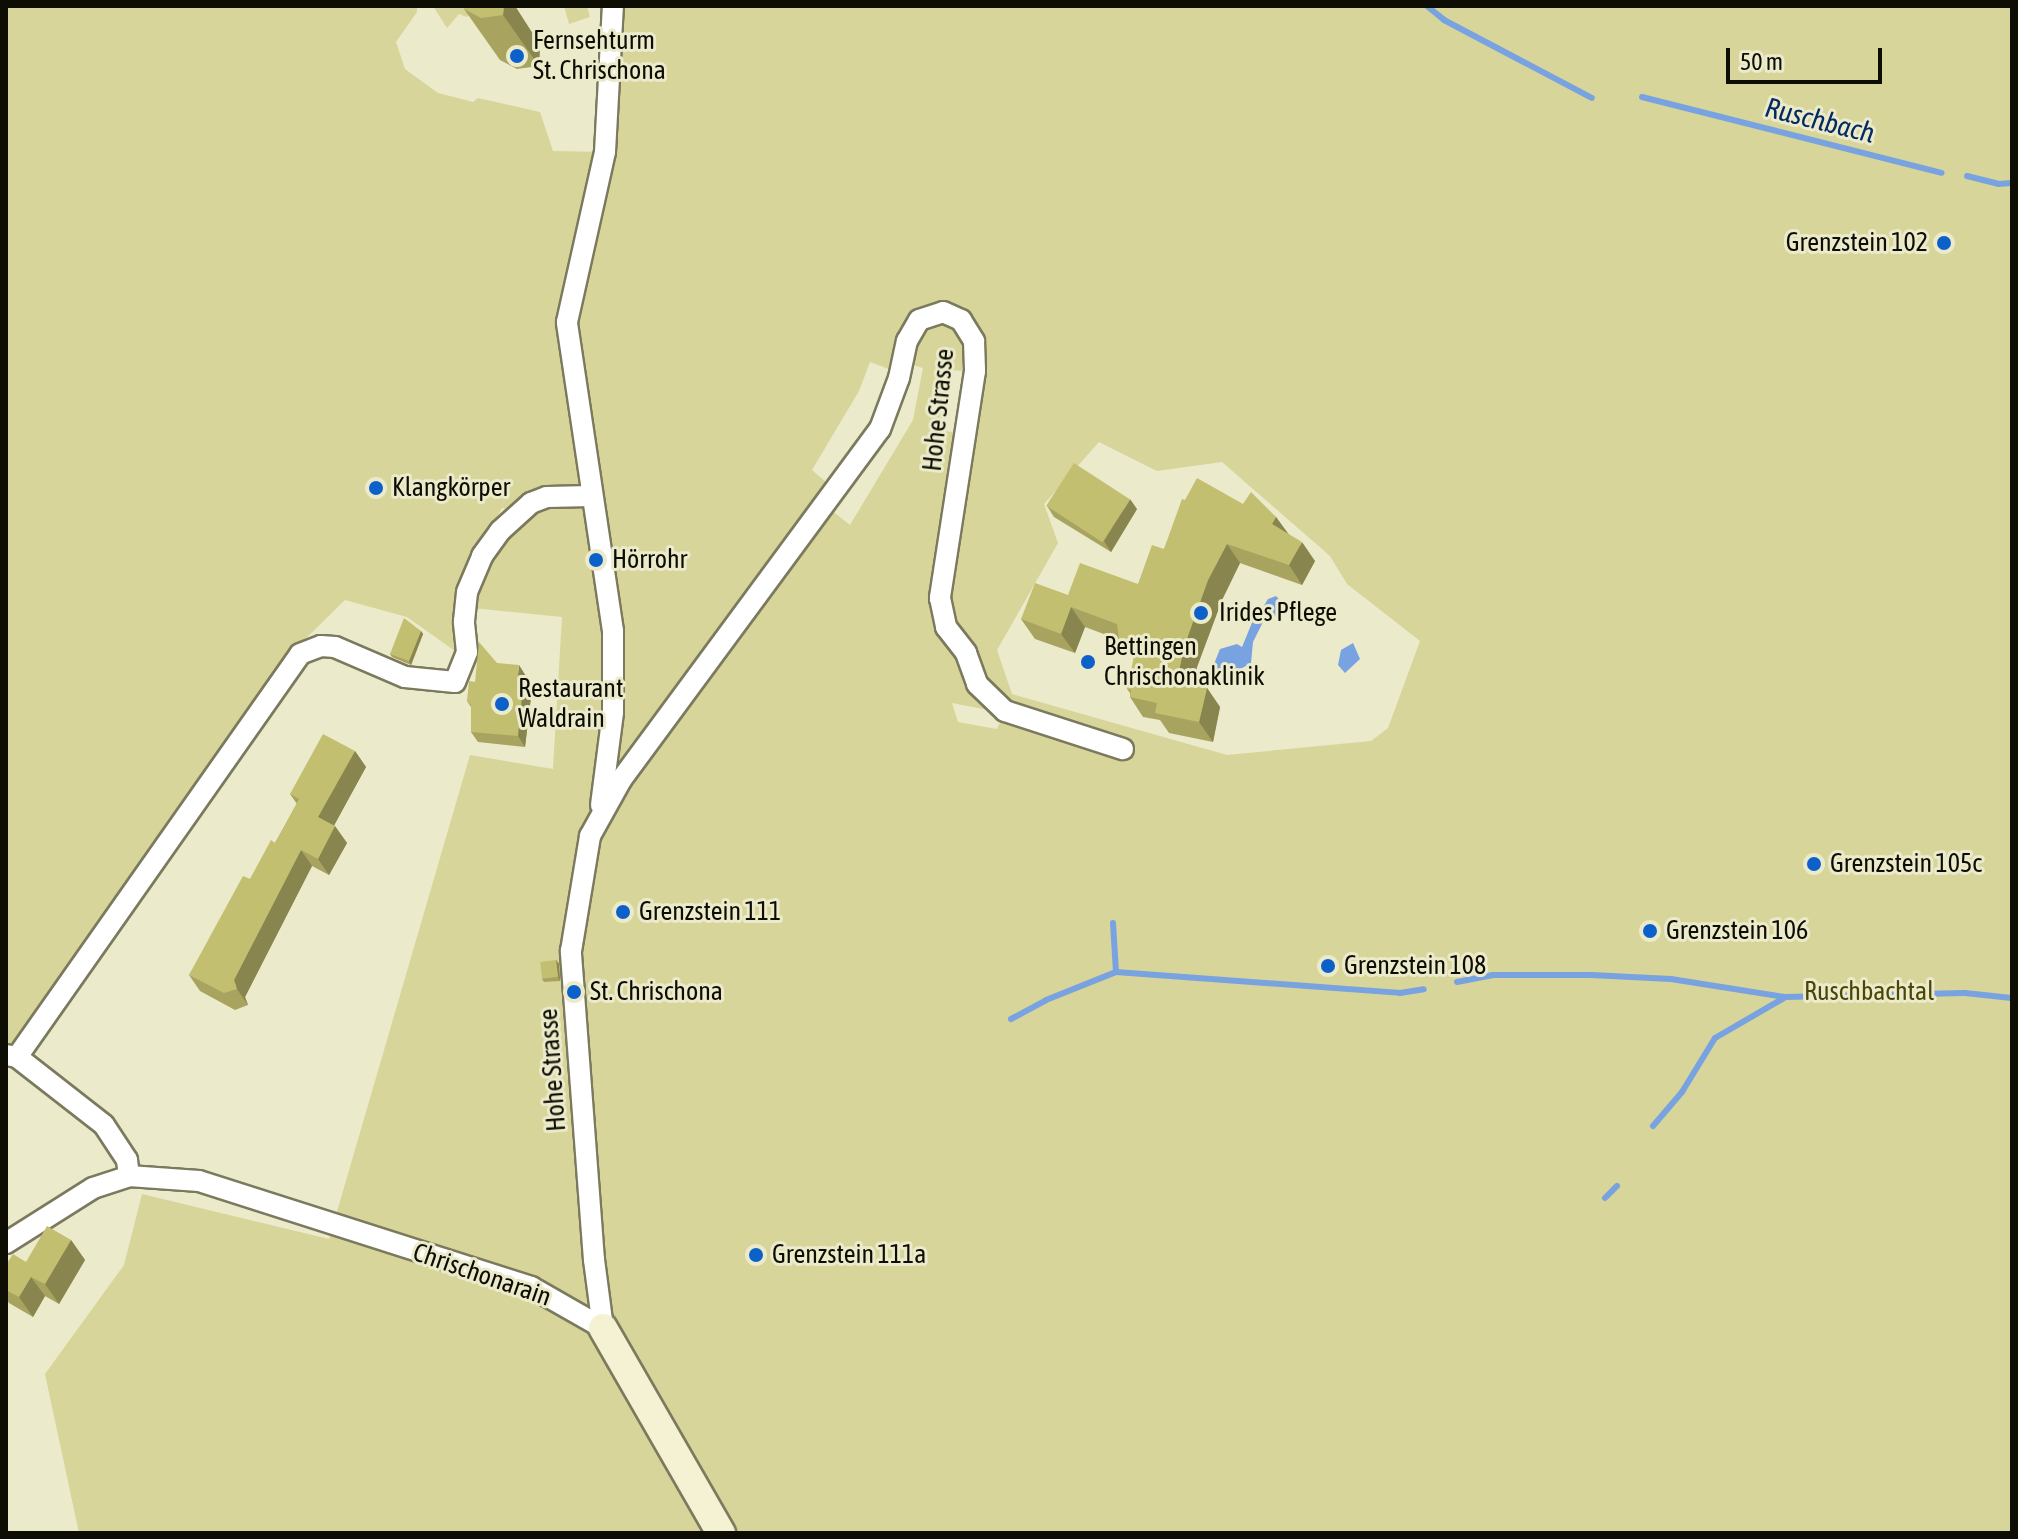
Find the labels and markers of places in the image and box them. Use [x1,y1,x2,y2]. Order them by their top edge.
place label: Fernsehturm St. Chrischona [533,25,666,86]
marker: Fernsehturm St. Chrischona [508,47,526,65]
place label: Grenzstein 102 [1786,227,1928,259]
marker: Grenzstein 102 [1935,234,1953,252]
place label: Klangkörper [392,472,510,504]
marker: Klangkörper [367,479,385,497]
place label: Hörrohr [612,544,687,576]
marker: Hörrohr [587,551,605,569]
place label: Irides Pflege [1219,597,1337,629]
marker: Irides Pflege [1190,602,1212,624]
place label: Bettingen Chrischonaklinik [1104,631,1265,692]
marker: Bettingen Chrischonaklinik [1079,653,1097,671]
place label: Restaurant Waldrain [518,673,623,734]
marker: Restaurant Waldrain [493,695,511,713]
place label: Grenzstein 105c [1830,848,1982,880]
marker: Grenzstein 105c [1805,855,1823,873]
place label: Grenzstein 111 [639,896,781,928]
marker: Grenzstein 111 [614,903,632,921]
place label: Grenzstein 106 [1666,915,1808,947]
marker: Grenzstein 106 [1641,922,1659,940]
place label: Grenzstein 108 [1344,950,1486,982]
marker: Grenzstein 108 [1319,957,1337,975]
place label: St. Chrischona [590,976,723,1008]
marker: St. Chrischona [565,983,583,1001]
place label: Grenzstein 111a [772,1239,926,1271]
marker: Grenzstein 111a [747,1246,765,1264]

